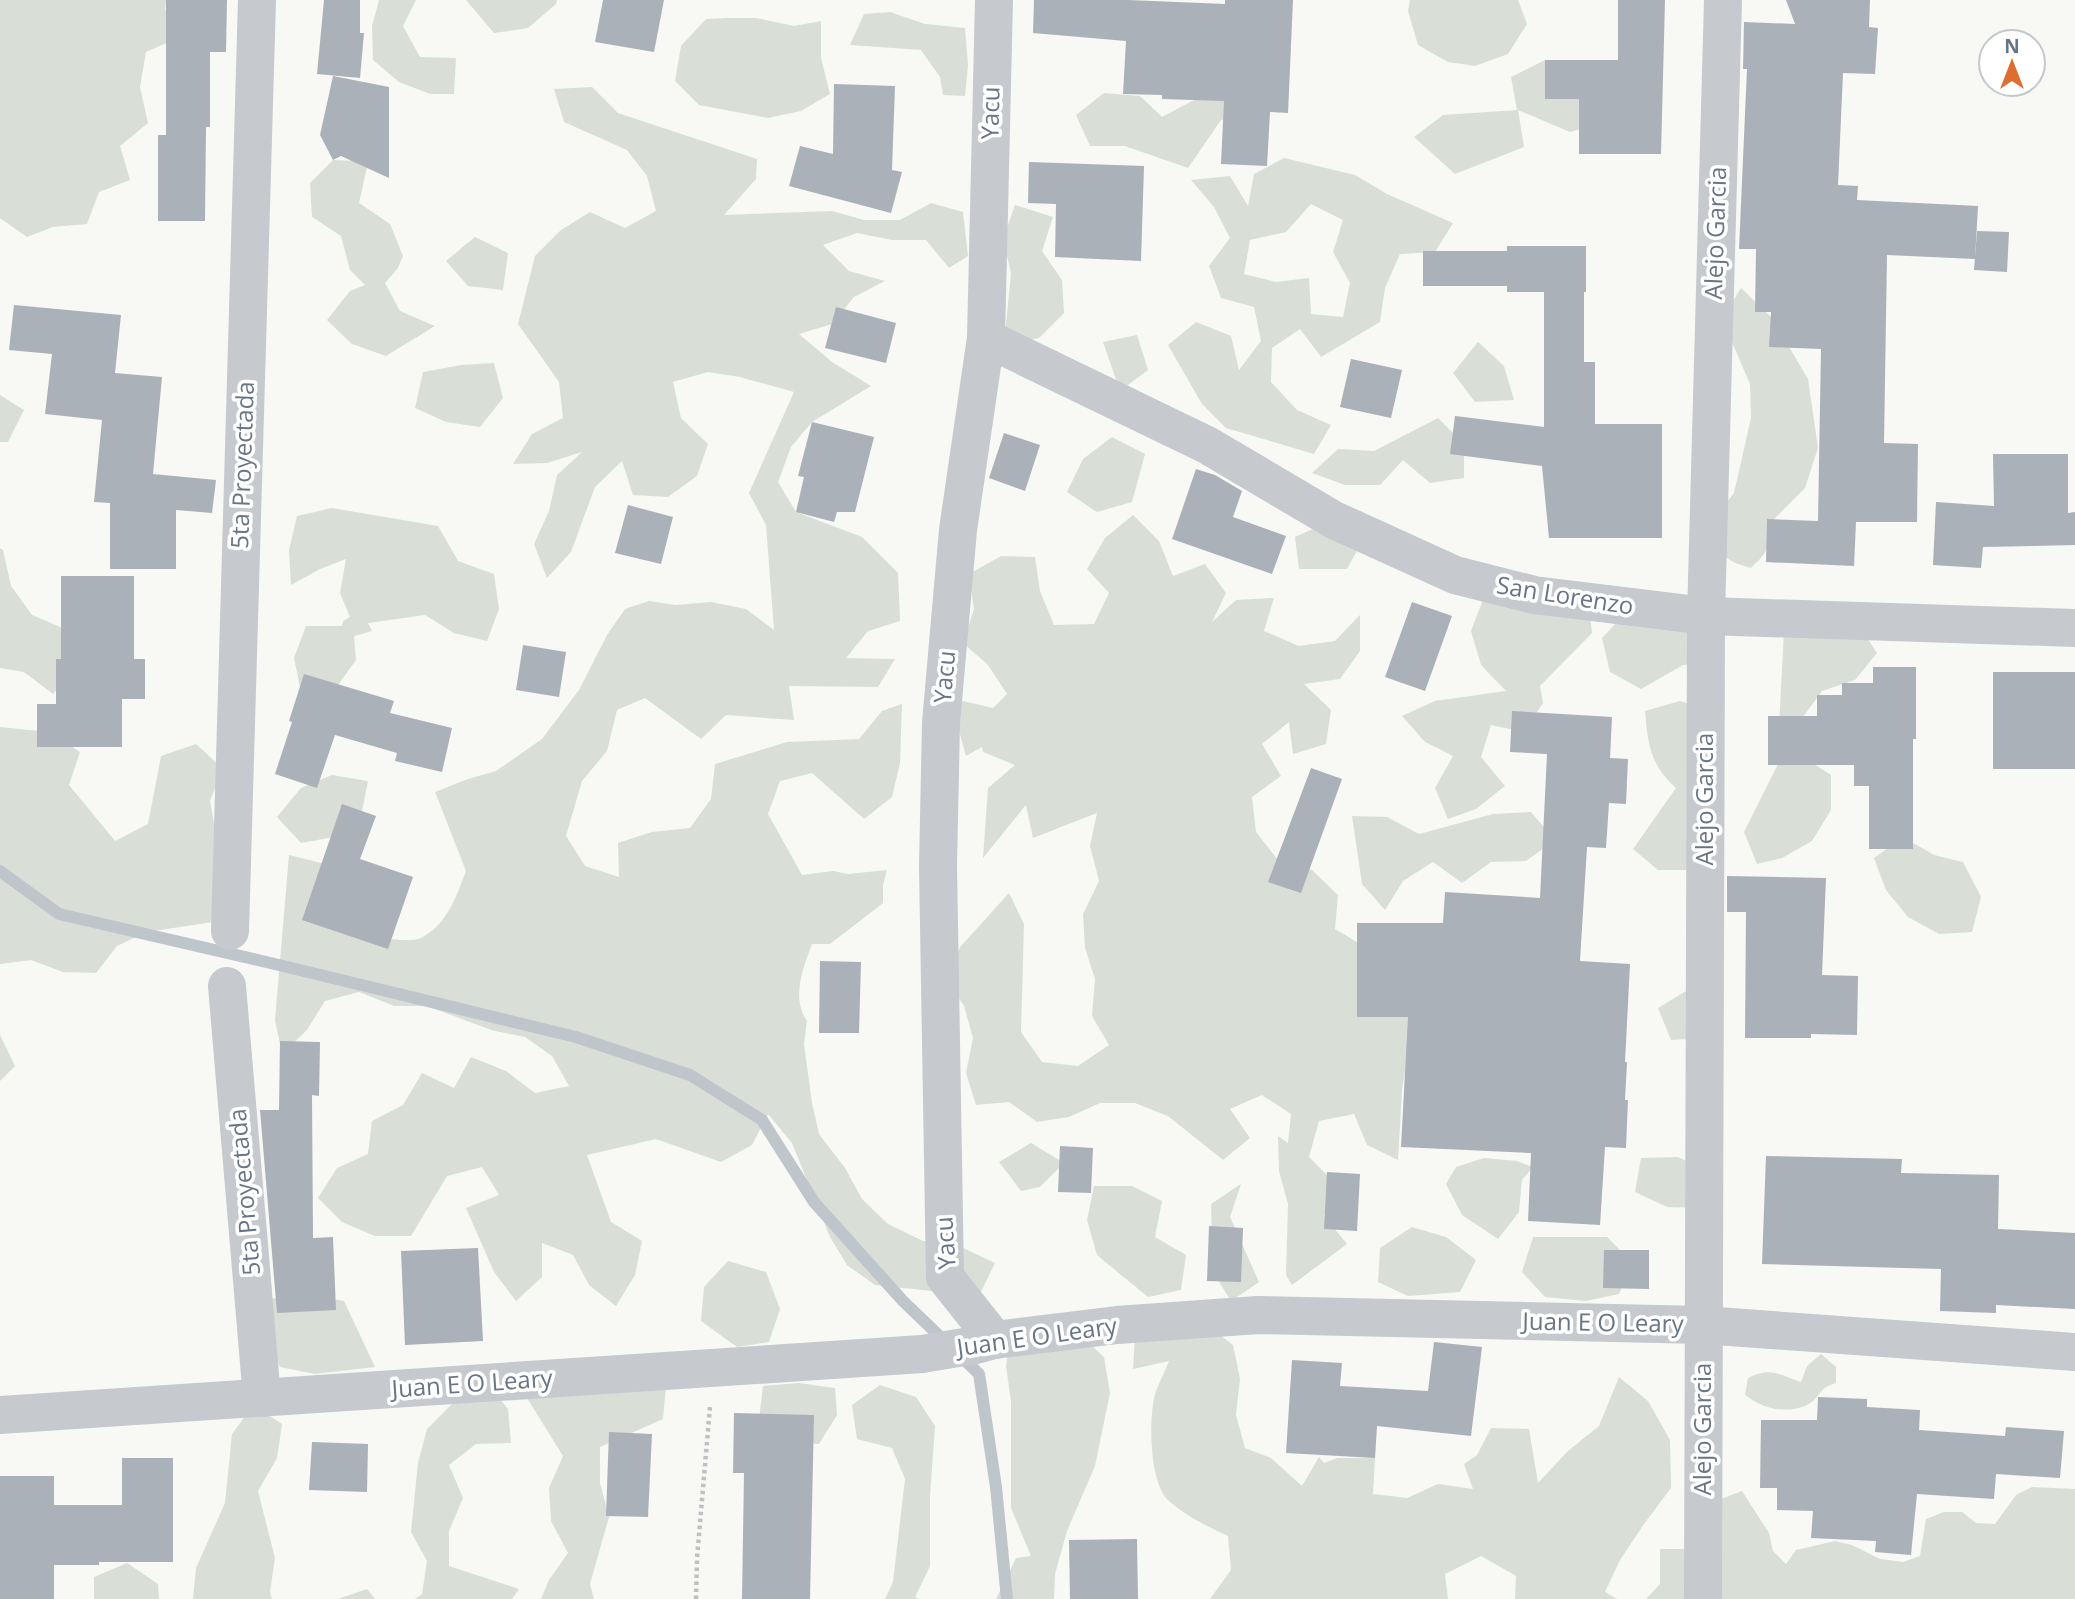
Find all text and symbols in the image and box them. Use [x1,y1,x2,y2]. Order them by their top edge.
north arrow [1977,28,2047,98]
text: N [2004,33,2020,59]
street label: Yacu [973,86,1006,140]
street label: Alejo Garcia [1696,166,1733,300]
street label: 5ta Proyectada [222,381,261,549]
street label: San Lorenzo [1494,567,1636,622]
street label: Yacu [925,649,962,705]
street label: Alejo Garcia [1687,733,1720,865]
street label: 5ta Proyectada [220,1107,267,1277]
street label: Yacu [926,1216,963,1271]
street label: Juan E O Leary [1520,1304,1685,1339]
street label: Juan E O Leary [953,1308,1120,1363]
street label: Juan E O Leary [388,1360,554,1405]
street label: Alejo Garcia [1685,1363,1718,1495]

